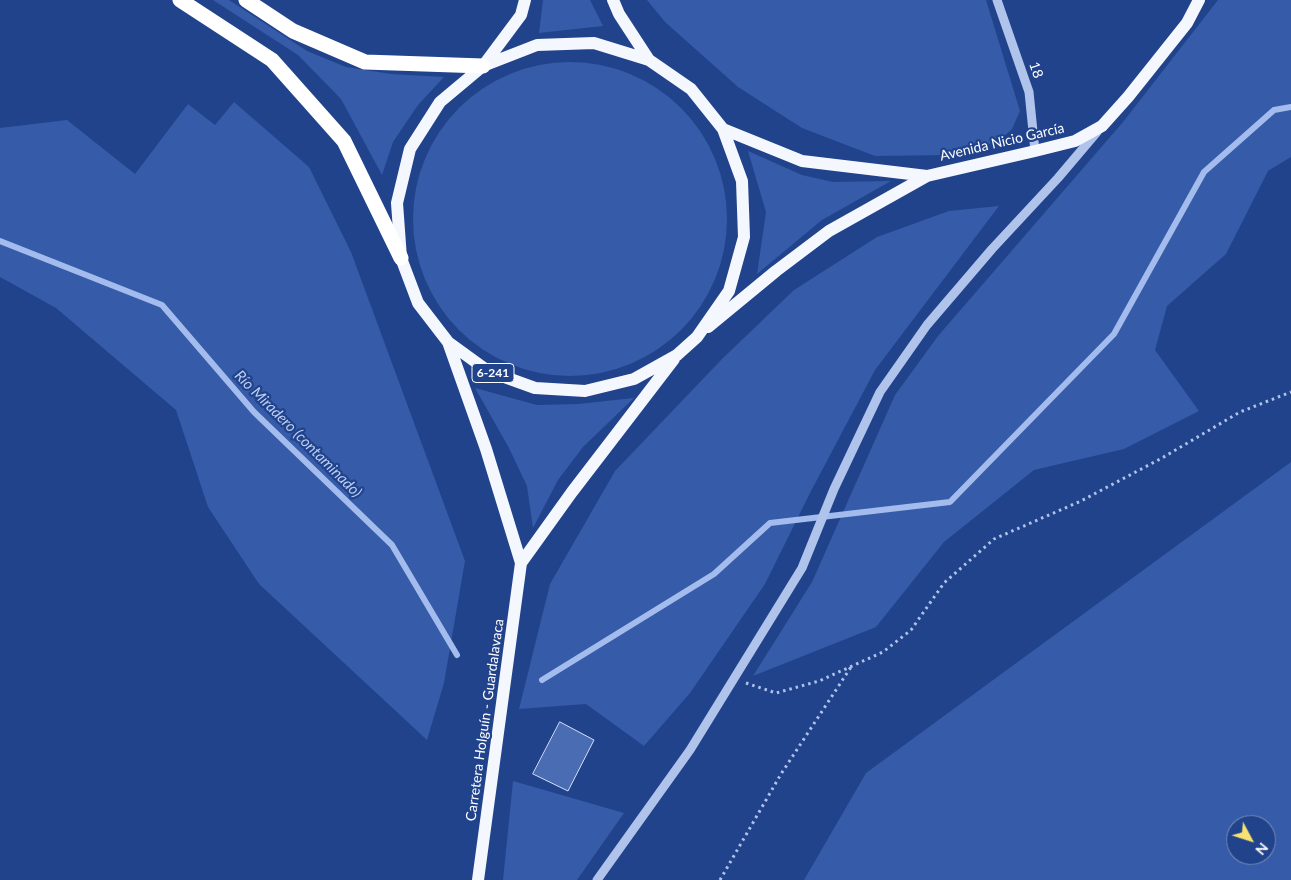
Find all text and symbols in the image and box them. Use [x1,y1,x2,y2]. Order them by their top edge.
street label: 18 [1025,60,1047,80]
street label: Avenida Nicio García [938,119,1066,165]
road number: 6-241 [472,363,514,382]
water label: Río Miradero (contaminado) [231,367,365,501]
street label: Carretera Holguín - Guardalavaca [462,618,508,822]
north arrow [1226,815,1276,865]
text: N [1252,840,1272,859]

